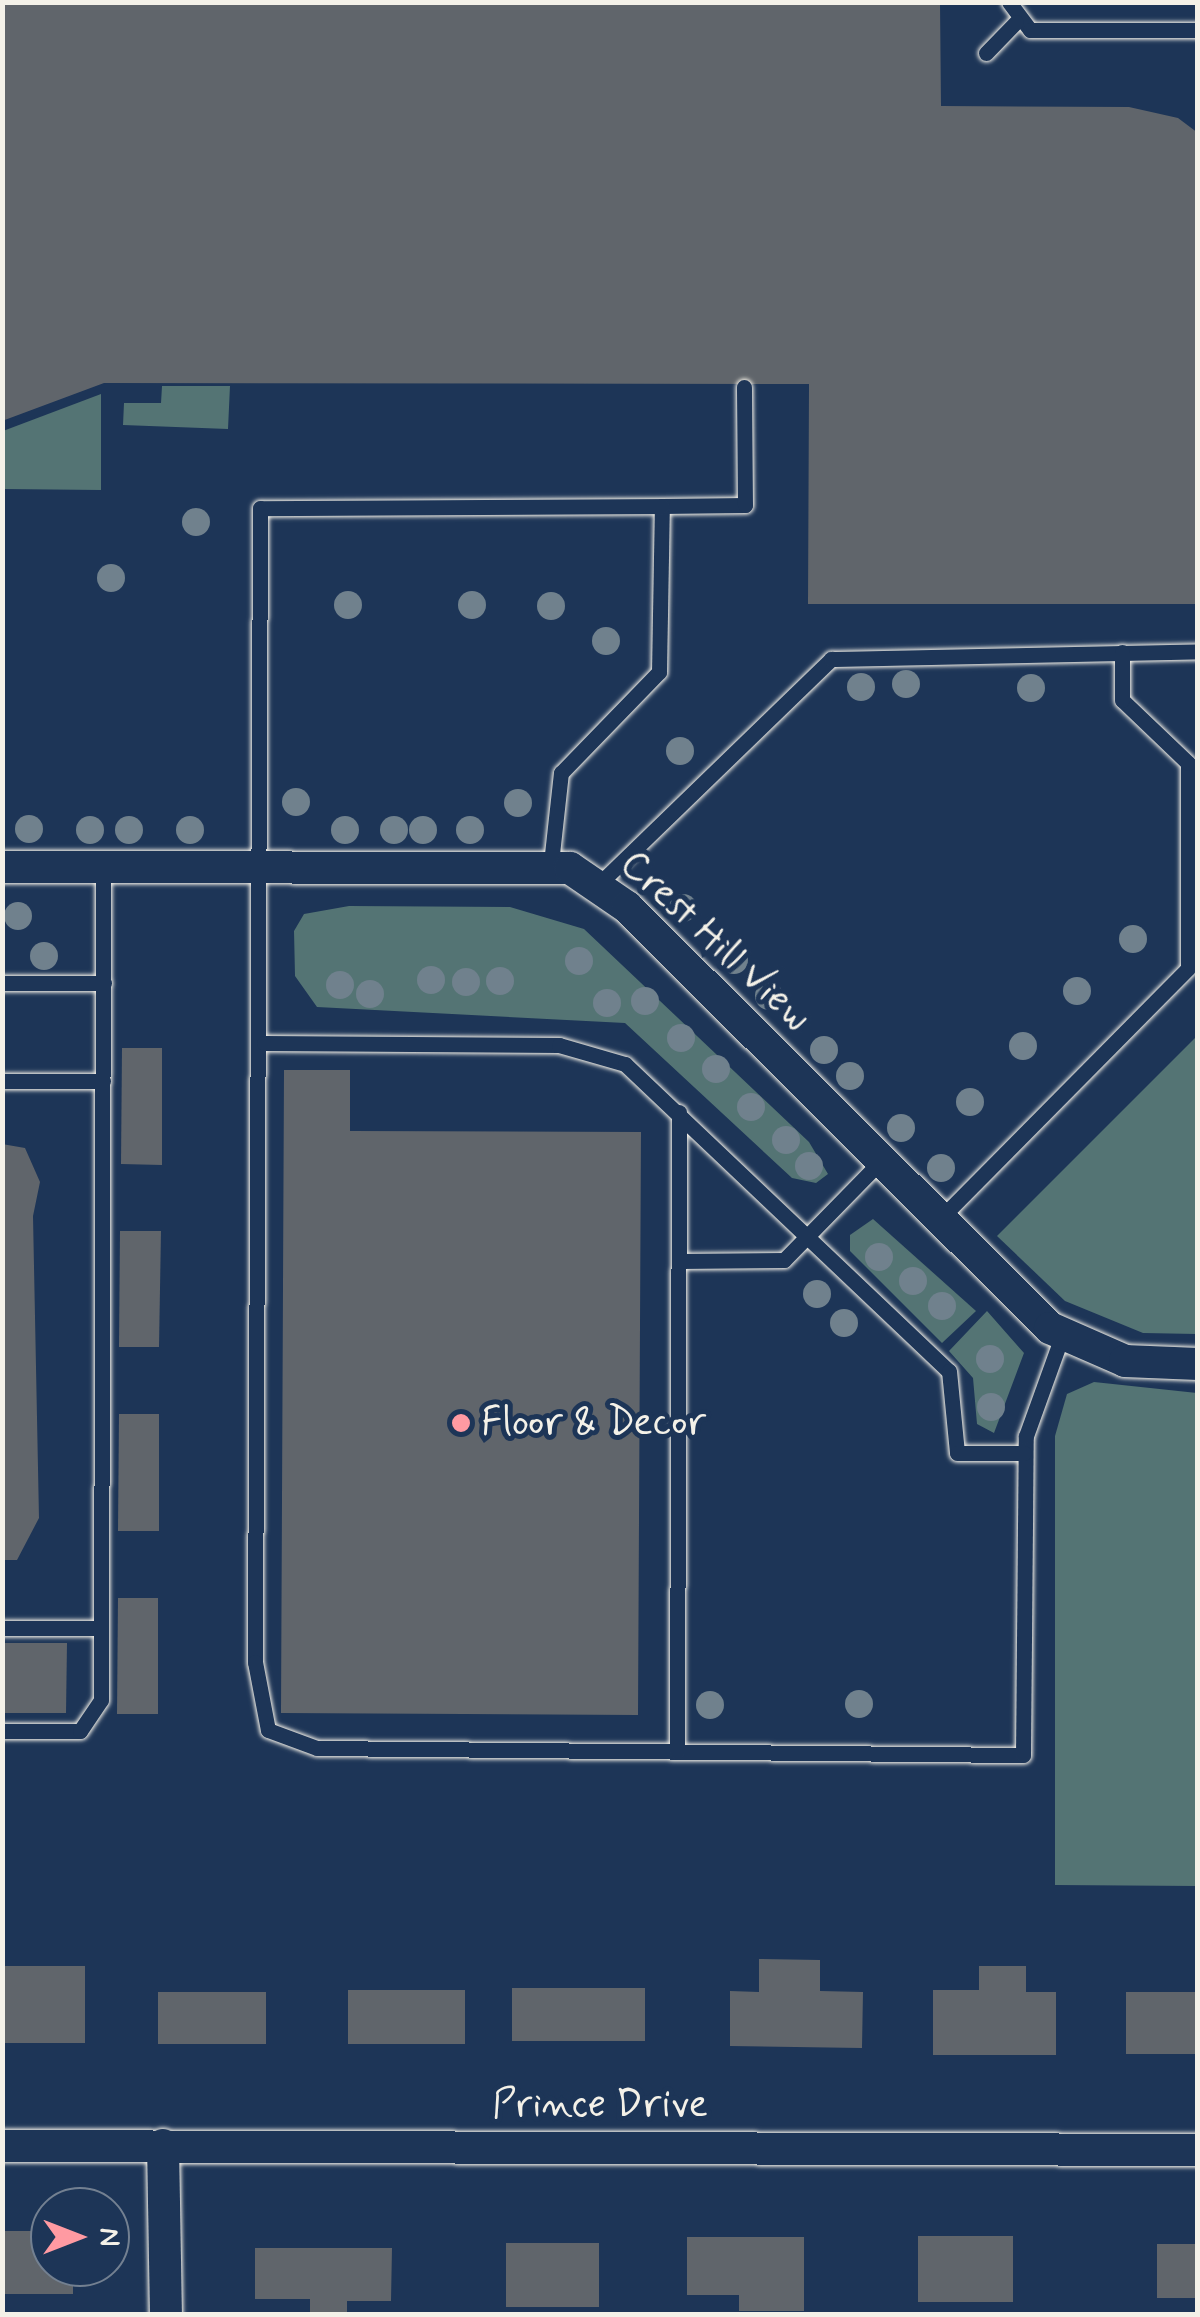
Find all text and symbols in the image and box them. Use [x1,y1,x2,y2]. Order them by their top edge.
street label: Crest Hill View [610,840,820,1042]
place label: Floor & Decor [481,1399,706,1447]
marker: Floor & Decor [450,1412,472,1434]
street label: Prince Drive [494,2081,706,2129]
north arrow [30,2187,130,2287]
text: N [90,2228,127,2246]

